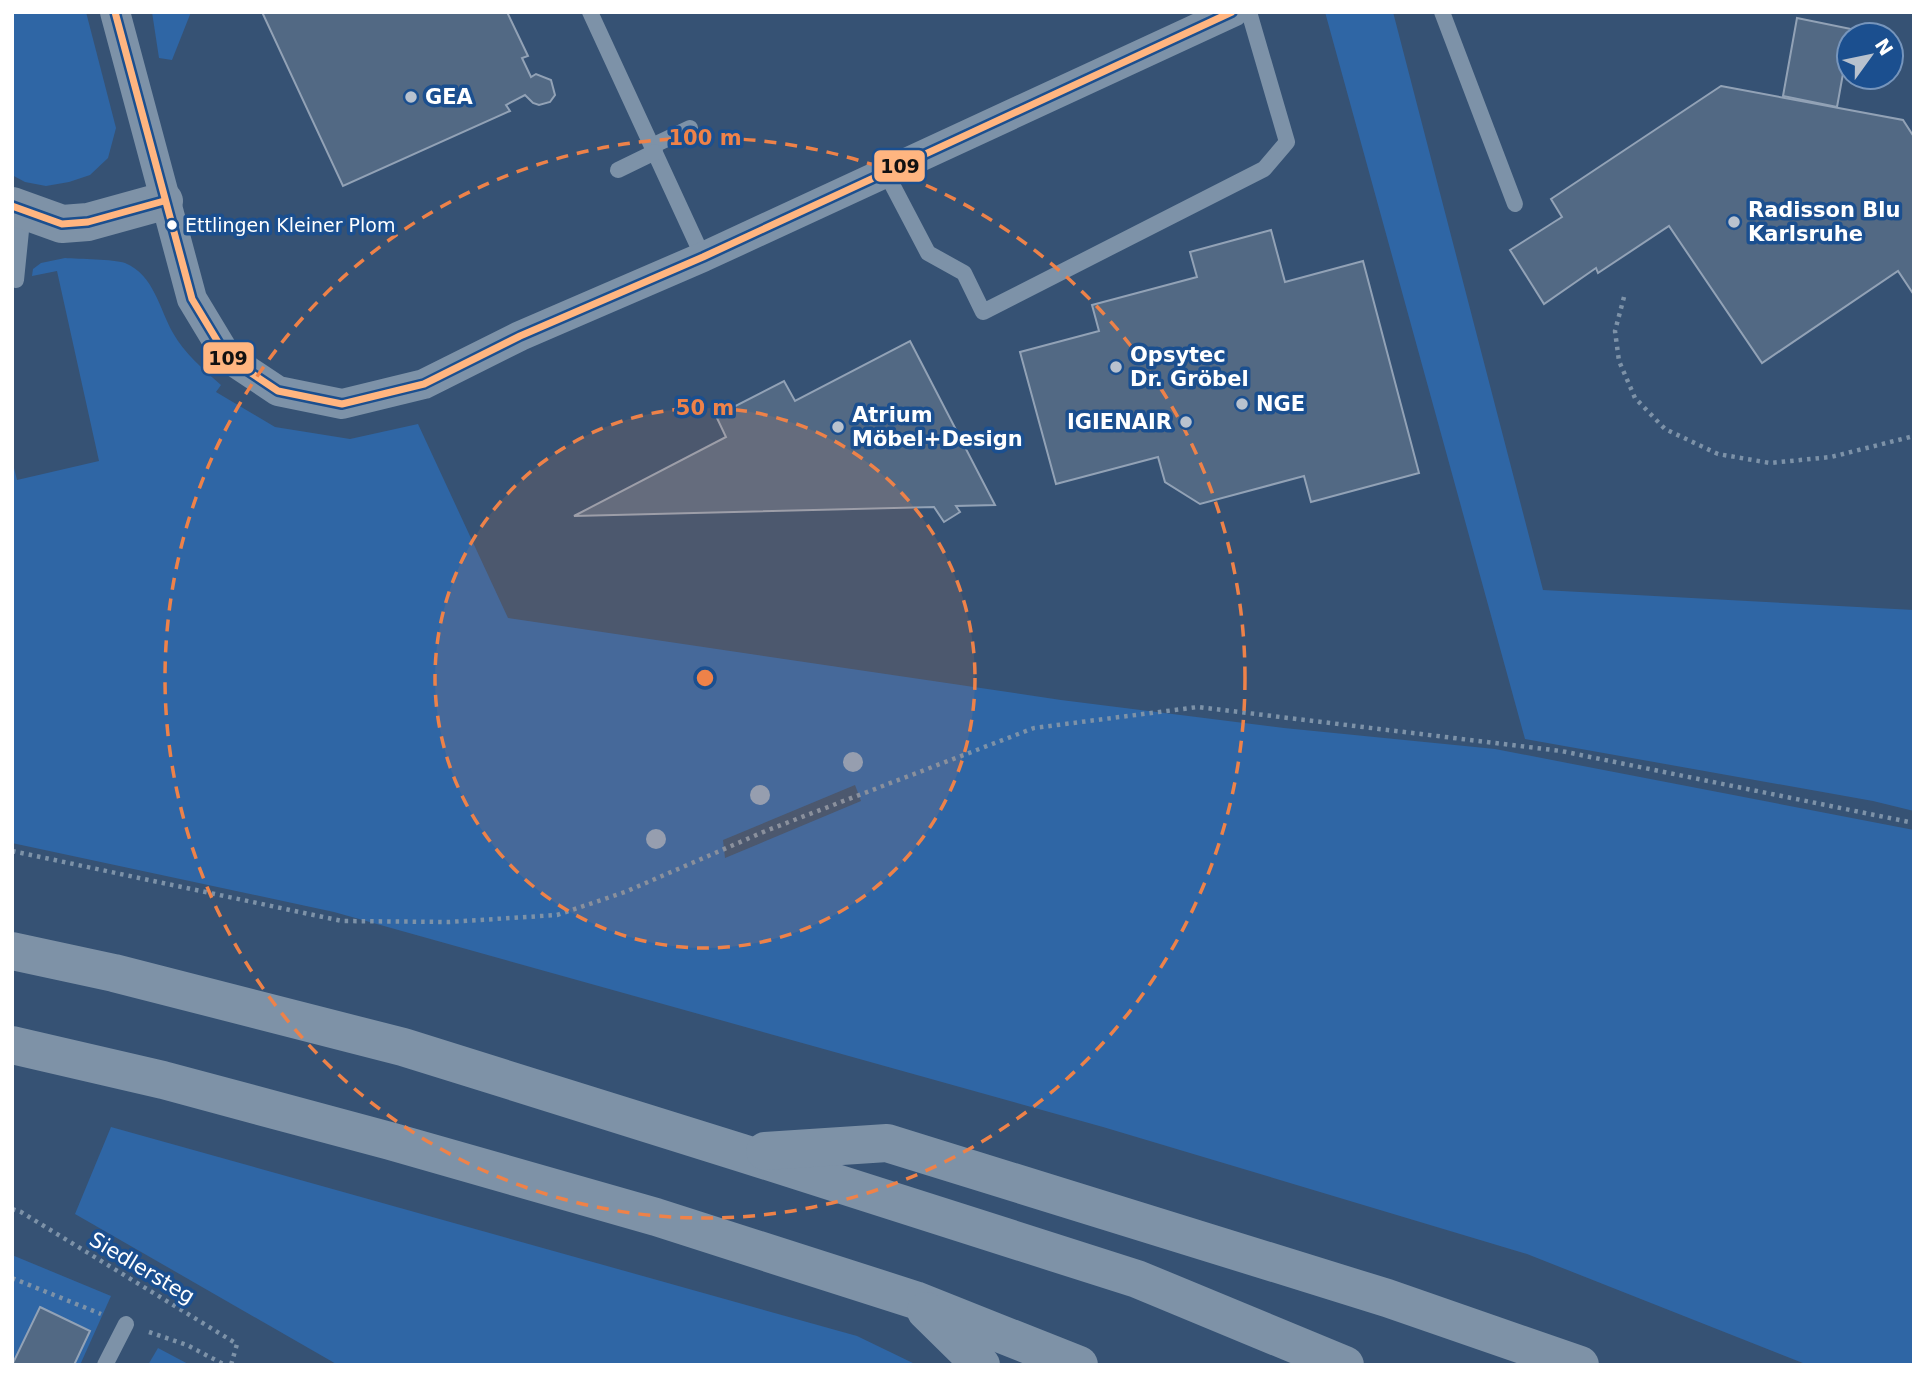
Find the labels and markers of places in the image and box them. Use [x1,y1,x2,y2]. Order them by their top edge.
place label: GEA [425,85,474,109]
marker: GEA [403,89,419,105]
place label: Radisson Blu Karlsruhe [1748,198,1900,246]
place label: Ettlingen Kleiner Plom [185,214,396,236]
marker: Radisson Blu Karlsruhe [1726,214,1742,230]
marker: Ettlingen Kleiner Plom [165,218,179,232]
place label: Opsytec Dr. Gröbel [1130,343,1249,391]
marker: Opsytec Dr. Gröbel [1108,359,1124,375]
place label: NGE [1256,392,1305,416]
marker: NGE [1234,396,1250,412]
place label: Atrium Möbel+Design [852,403,1023,451]
place label: IGIENAIR [1067,410,1172,434]
marker: IGIENAIR [1178,414,1194,430]
marker: Atrium Möbel+Design [830,419,846,435]
centre of rings [693,666,717,690]

